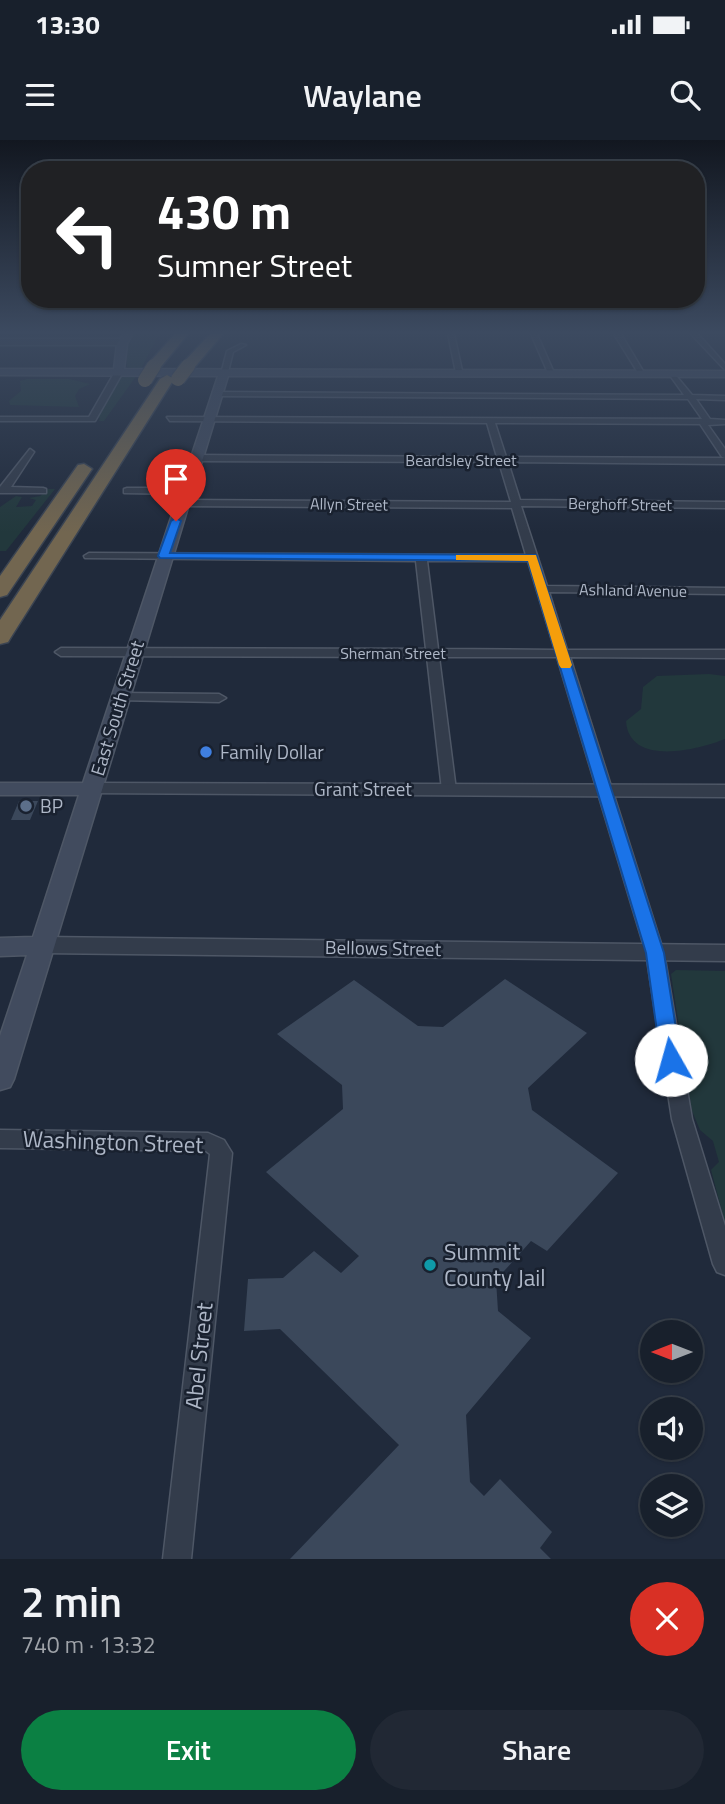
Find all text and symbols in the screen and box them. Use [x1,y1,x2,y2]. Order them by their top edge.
text: 13:30 [35,5,100,44]
text: Waylane [303,71,422,119]
icon: menu [21,76,59,114]
icon: search [666,76,704,114]
text: 430 m [157,173,291,248]
icon: left [42,189,133,280]
text: Sumner Street [157,241,352,289]
street label: Beardsley Street [405,448,517,472]
pin [146,449,206,521]
icon: arrive [157,460,195,498]
street label: Allyn Street [310,491,389,517]
street label: Berghoff Street [568,491,673,517]
street label: Ashland Avenue [579,577,687,603]
street label: East South Street [82,636,151,779]
street label: Sherman Street [340,641,446,665]
place label: Family Dollar [220,737,324,766]
marker: Family Dollar [198,744,214,760]
street label: Grant Street [314,774,412,803]
place label: BP [40,791,63,820]
marker: BP [18,798,34,814]
street label: Bellows Street [325,932,442,963]
position arrow [634,1023,708,1097]
street label: Washington Street [22,1121,204,1162]
place label: Summit County Jail [444,1234,546,1295]
marker: Summit County Jail [422,1257,438,1273]
street label: Abel Street [176,1301,222,1411]
north arrow [640,1320,704,1382]
map controls [640,1320,703,1537]
button: sound [640,1397,703,1460]
button: layers [640,1474,703,1537]
text: 2 min [21,1569,122,1633]
button: close [630,1582,704,1656]
text: 740 m · 13:32 [21,1627,156,1662]
button: Exit [21,1710,356,1790]
button: Share [370,1710,704,1790]

